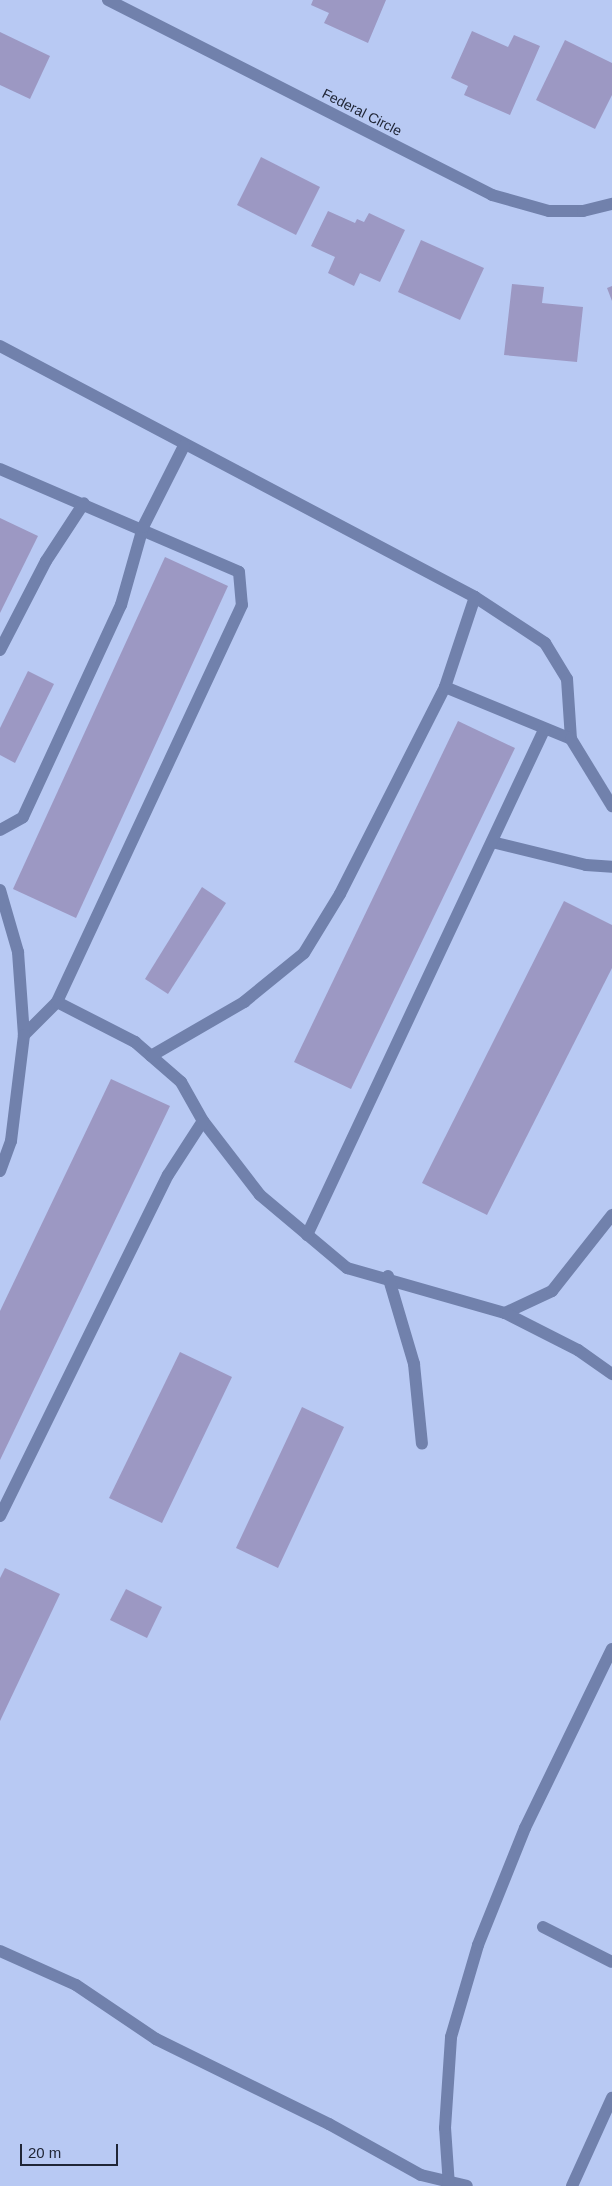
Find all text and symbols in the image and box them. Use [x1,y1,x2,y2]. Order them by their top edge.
street label: Federal Circle [319,85,405,139]
scale bar [22,2134,120,2166]
text: 20 m [28,2144,61,2161]

